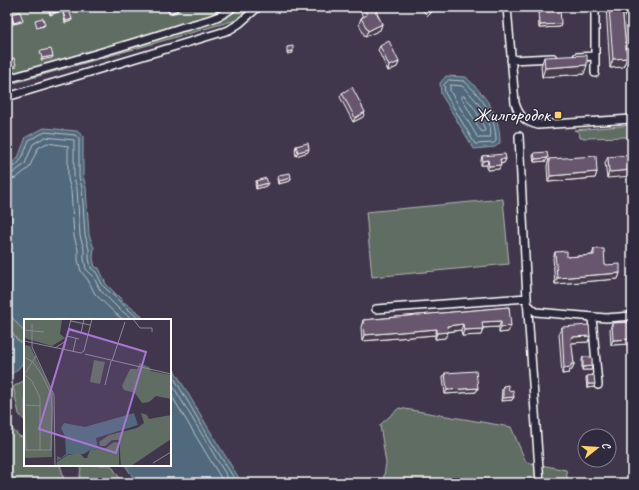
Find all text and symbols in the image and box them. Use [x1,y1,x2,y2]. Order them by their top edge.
place label: Жилгородок [474,103,552,127]
marker: Жилгородок [553,110,563,120]
inset map [24,319,171,466]
north arrow [577,428,617,468]
text: С [599,440,615,451]

